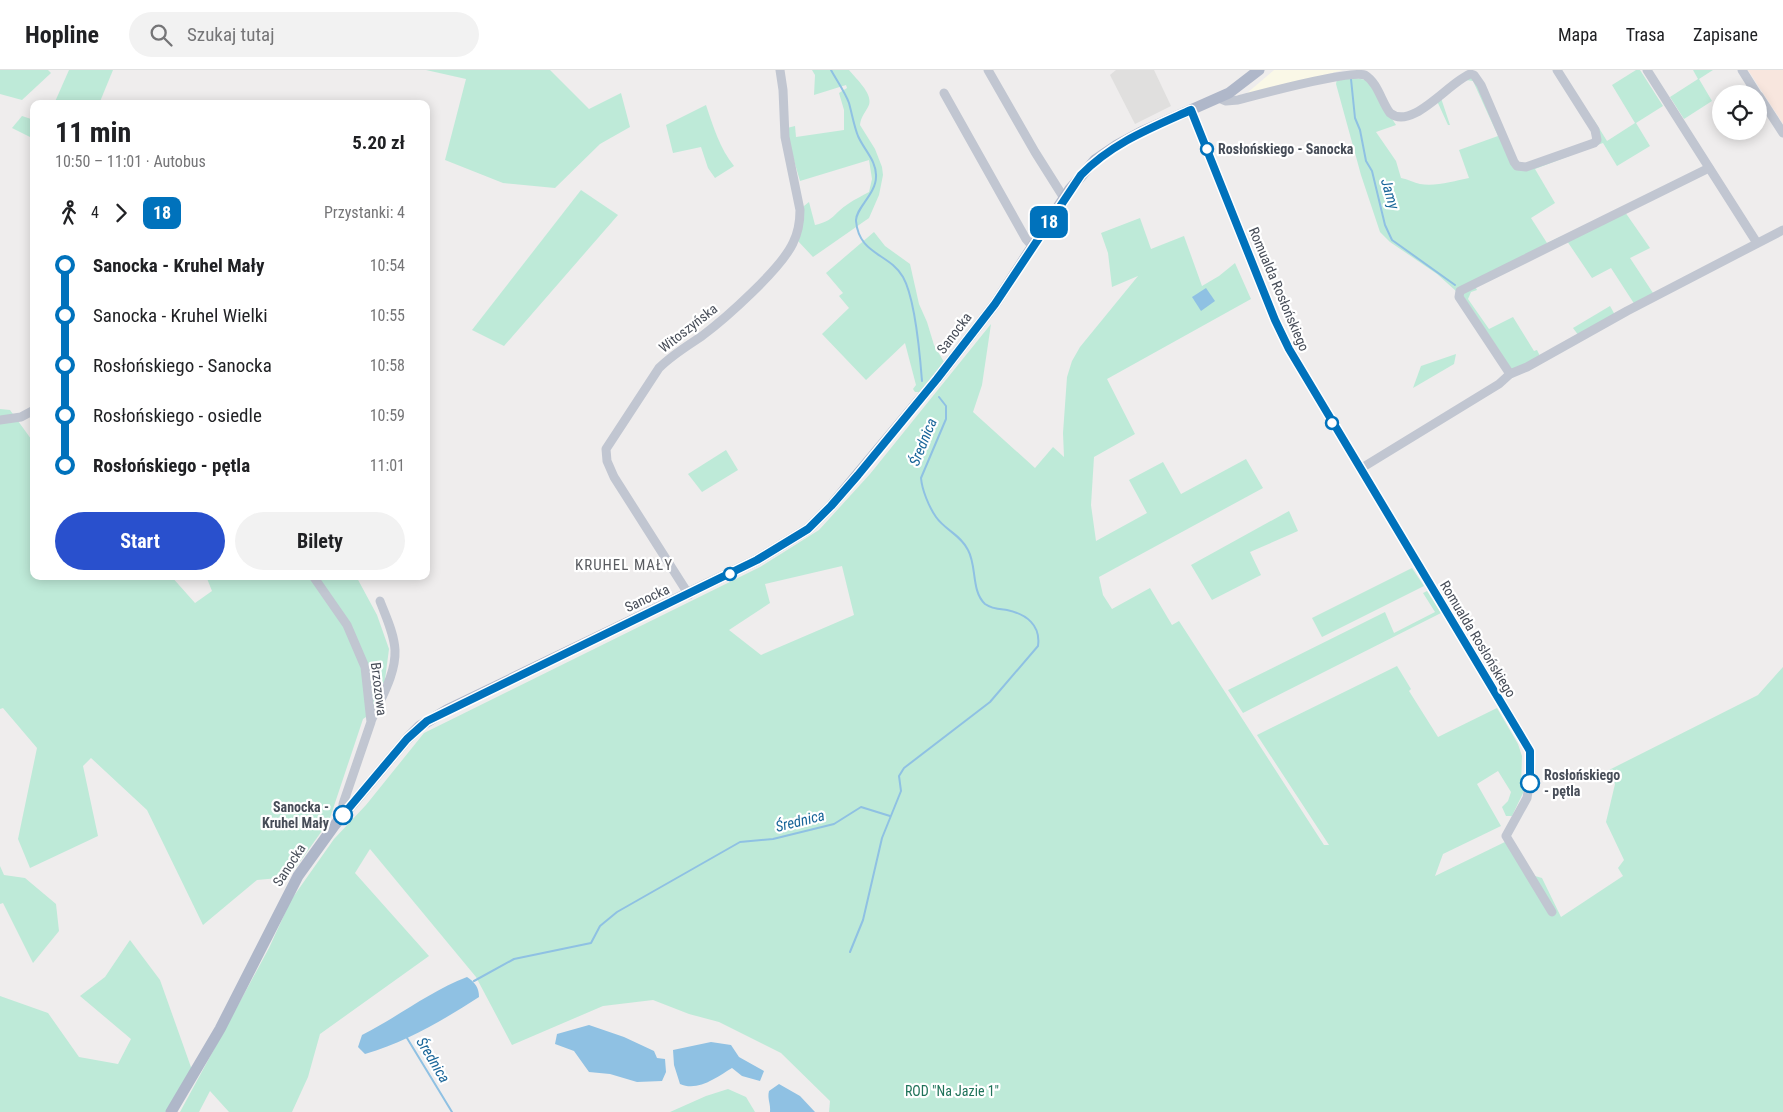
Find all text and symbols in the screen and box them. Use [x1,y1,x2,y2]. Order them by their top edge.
search box [129,12,479,57]
text: Hopline [25,21,99,49]
icon: search [147,21,175,49]
text: Szukaj tutaj [187,23,274,46]
text: Mapa [1558,24,1598,45]
text: Trasa [1626,24,1665,45]
text: Zapisane [1693,24,1758,45]
map controls [1712,85,1767,140]
button: locate [1712,85,1767,140]
text: 11 min [55,116,131,149]
text: 5.20 zł [352,131,405,154]
place label: Rosłońskiego - Sanocka [1218,141,1354,157]
marker: Rosłońskiego - Sanocka [1200,142,1214,156]
text: 10:50 – 11:01 · Autobus [55,152,206,171]
water label: Jamy [1377,177,1403,212]
icon: walk [55,199,83,227]
icon: forward [107,199,135,227]
text: 18 [153,202,171,223]
text: 4 [91,203,99,222]
text: Przystanki: 4 [324,203,405,222]
line badge: 18 [1026,206,1072,238]
text: 18 [1040,211,1058,232]
street label: Romualda Rosłońskiego [1246,225,1312,353]
text: Sanocka - Kruhel Mały [93,254,264,277]
text: 10:54 [370,256,405,275]
street label: Witoszyńska [656,300,720,356]
text: Sanocka - Kruhel Wielki [93,304,268,327]
text: 10:55 [370,306,405,325]
street label: Sanocka [933,309,975,357]
text: Rosłońskiego - Sanocka [93,354,272,377]
text: 10:58 [370,356,405,375]
text: Rosłońskiego - osiedle [93,404,262,427]
text: 10:59 [370,406,405,425]
water label: Średnica [905,415,941,469]
unlabelled marker [1325,416,1339,430]
text: Rosłońskiego - pętla [93,454,250,477]
text: 11:01 [370,456,405,475]
button: Start [55,512,225,570]
button: Bilety [235,512,405,570]
district label: KRUHEL MAŁY [575,556,673,574]
unlabelled marker [723,567,737,581]
street label: Romualda Rosłońskiego [1437,578,1519,700]
street label: Sanocka [622,581,672,615]
street label: Brzozowa [368,661,390,717]
place label: Rosłońskiego - pętla [1544,767,1620,799]
marker: Rosłońskiego - pętla [1520,773,1540,793]
place label: Sanocka - Kruhel Mały [262,799,330,831]
marker: Sanocka - Kruhel Mały [333,805,353,825]
water label: Średnica [774,806,826,836]
street label: Sanocka [269,841,309,889]
water label: Średnica [412,1034,454,1086]
park label: ROD "Na Jazie 1" [905,1083,999,1099]

